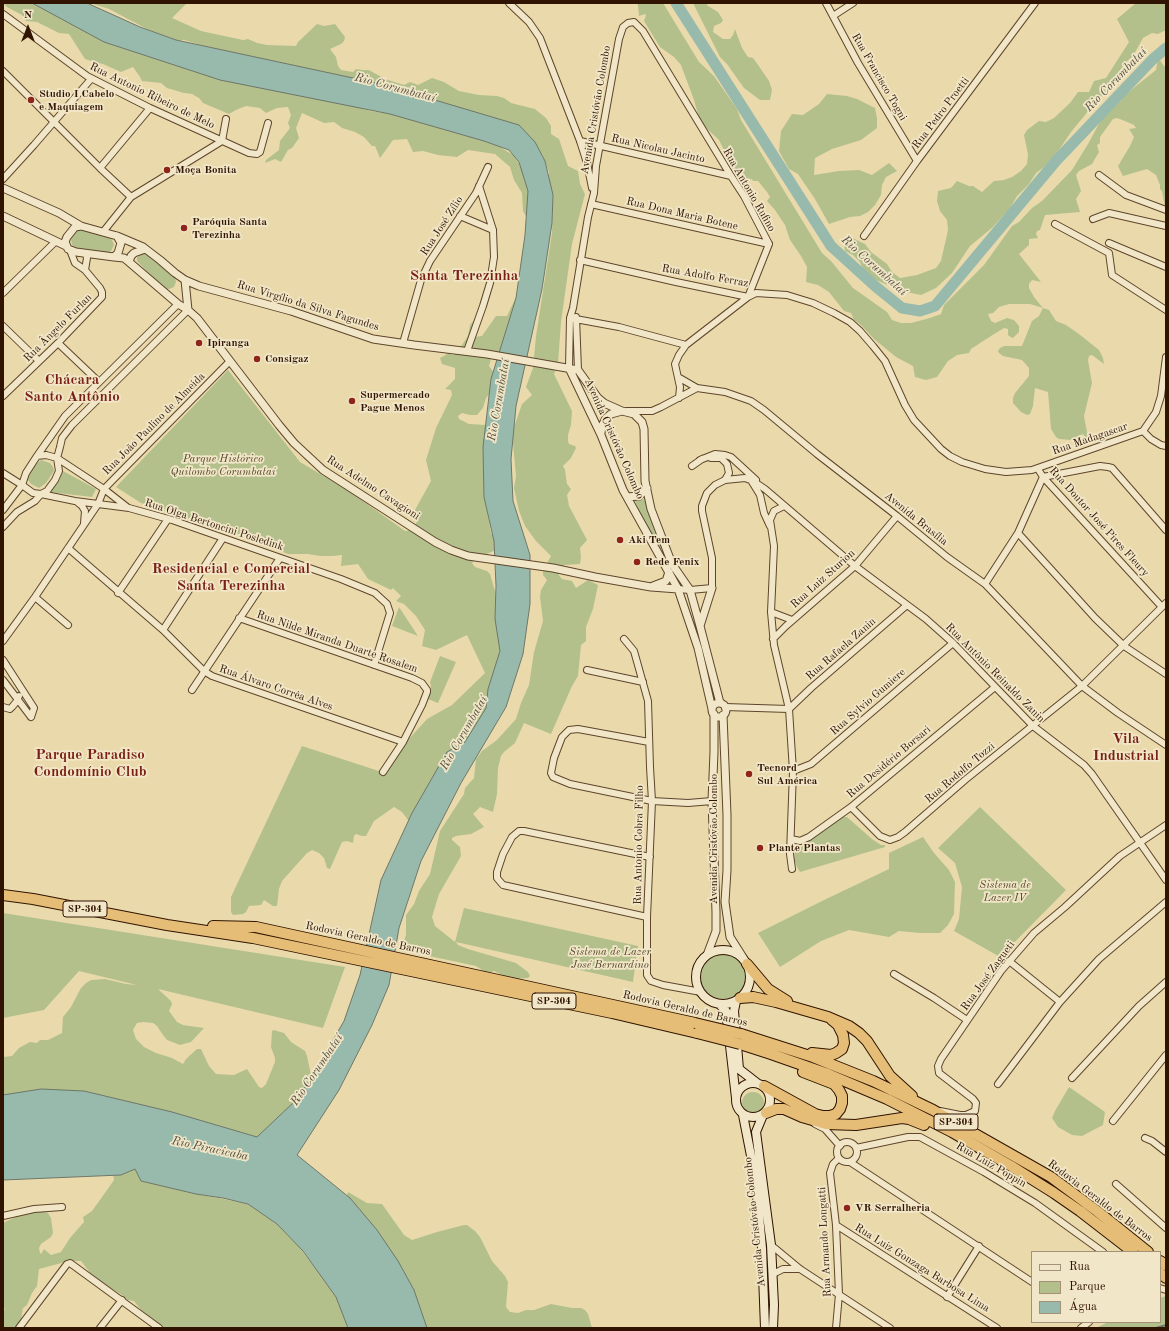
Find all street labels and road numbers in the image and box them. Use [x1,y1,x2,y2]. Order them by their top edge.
street label: Rua Francisco Togni [849,31,909,123]
street label: Avenida Cristóvão Colombo [578,45,614,175]
street label: Rua Antonio Ribeiro de Melo [87,60,217,132]
street label: Rua Pedro Proetti [910,75,972,151]
street label: Rua Nicolau Jacinto [610,132,706,166]
street label: Rua Antonio Rufino [720,146,778,234]
street label: Rua José Zílio [418,194,466,258]
street label: Rua Dona Maria Botene [625,195,739,233]
street label: Rua Adolfo Ferraz [661,262,749,290]
street label: Rua Virgílio da Silva Fagundes [235,278,381,334]
street label: Rua Ângelo Furlan [21,291,95,365]
street label: Rua João Paulino de Almeida [100,370,208,478]
street label: Avenida Cristóvão Colombo [581,377,647,501]
street label: Rua Madagascar [1051,420,1129,458]
street label: Rua Adelmo Cavagioni [324,453,422,523]
street label: Rua Doutor José Pires Fleury [1046,464,1152,580]
street label: Avenida Brasília [882,489,950,549]
street label: Rua Olga Bertoncini Posledink [143,496,285,554]
street label: Rua Luiz Sturion [788,547,858,611]
street label: Rua Nilde Miranda Duarte Rosalem [255,608,419,676]
street label: Rua Rafaela Zanin [803,615,879,683]
street label: Rua Antônio Reinaldo Zanin [942,620,1048,726]
street label: Rua Álvaro Corrêa Alves [217,662,335,714]
street label: Rua Sylvio Gumiere [828,666,908,738]
street label: Rua Desidério Borsari [844,723,934,801]
street label: Rua Rodolfo Tozzi [922,740,998,806]
street label: Avenida Cristóvão Colombo [707,774,721,904]
street label: Rua Antonio Cobra Filho [631,785,647,905]
road number: SP-304 [63,901,107,917]
street label: Rodovia Geraldo de Barros [304,919,432,959]
street label: Rua José Zagueti [958,939,1018,1013]
street label: Rodovia Geraldo de Barros [621,988,749,1030]
road number: SP-304 [532,993,576,1009]
road number: SP-304 [934,1114,978,1130]
street label: Rua Luiz Poppin [953,1140,1029,1190]
street label: Avenida Cristóvão Colombo [742,1156,768,1288]
street label: Rodovia Geraldo de Barros [1045,1157,1155,1245]
street label: Rua Armando Longatti [816,1187,834,1297]
street label: Rua Luiz Gonzaga Barbosa Lima [852,1221,992,1315]

